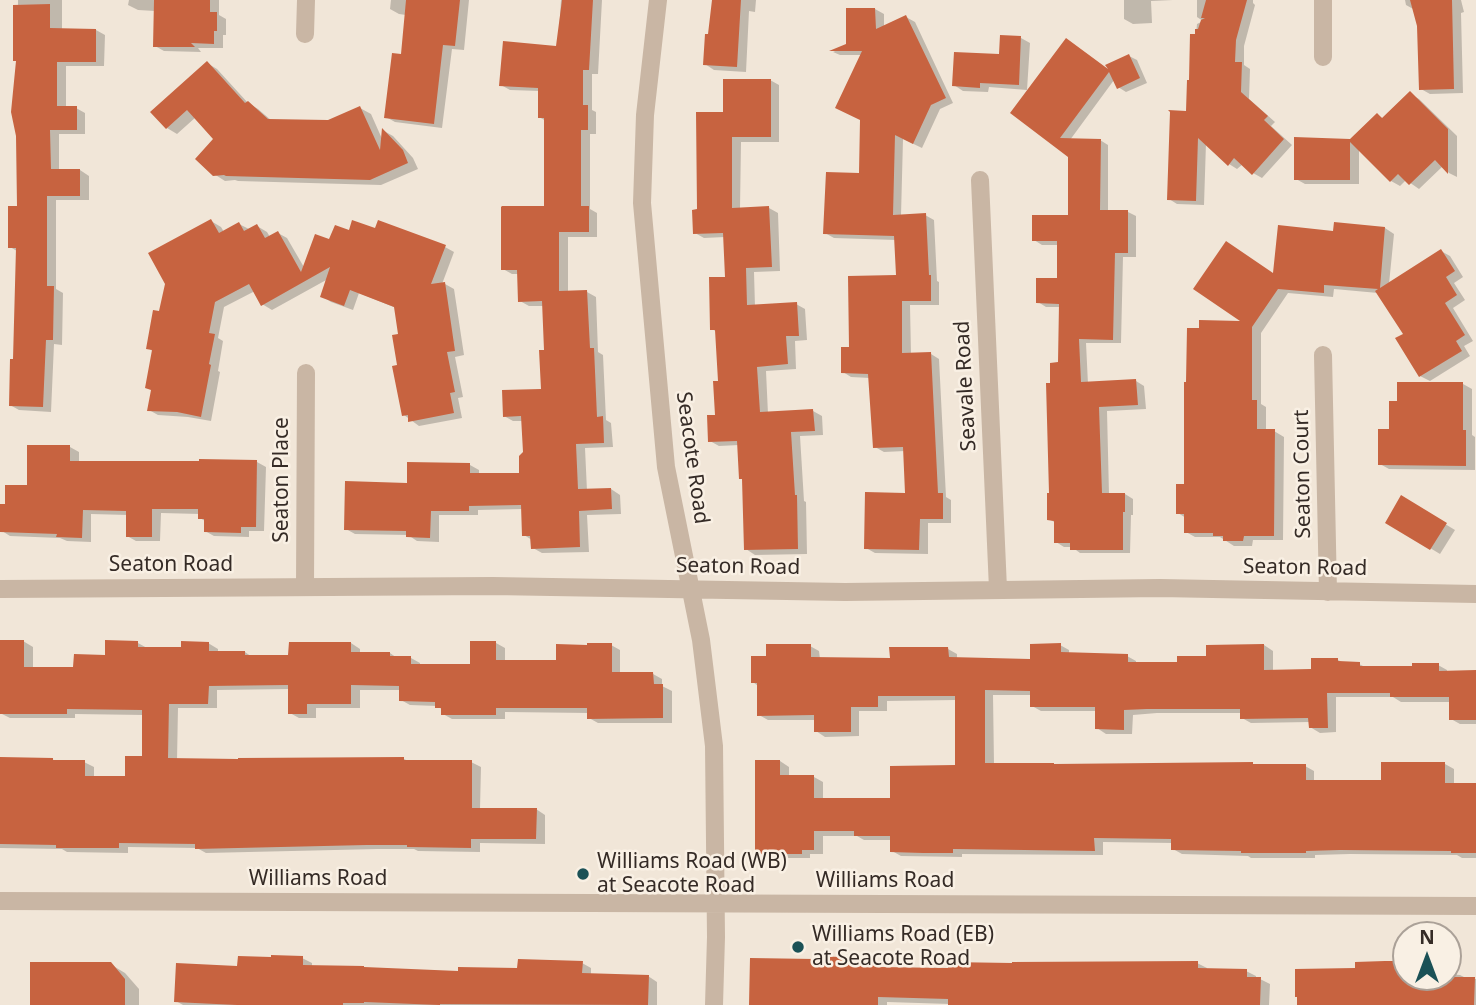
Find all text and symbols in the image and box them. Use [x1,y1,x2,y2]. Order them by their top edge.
street label: Seavale Road [950,320,982,452]
street label: Seacote Road [670,390,714,526]
street label: Seaton Court [1289,409,1317,539]
street label: Seaton Place [269,417,295,543]
street label: Seaton Road [109,552,233,578]
street label: Seaton Road [676,553,800,581]
street label: Seaton Road [1243,554,1367,582]
place label: Williams Road (WB) at Seacote Road [597,849,787,899]
street label: Williams Road [249,866,387,892]
marker: Williams Road (WB) at Seacote Road [575,866,591,882]
street label: Williams Road [816,868,954,894]
north arrow [1392,921,1462,991]
place label: Williams Road (EB) at Seacote Road [812,922,994,972]
text: N [1419,924,1435,950]
marker: Williams Road (EB) at Seacote Road [790,939,806,955]

